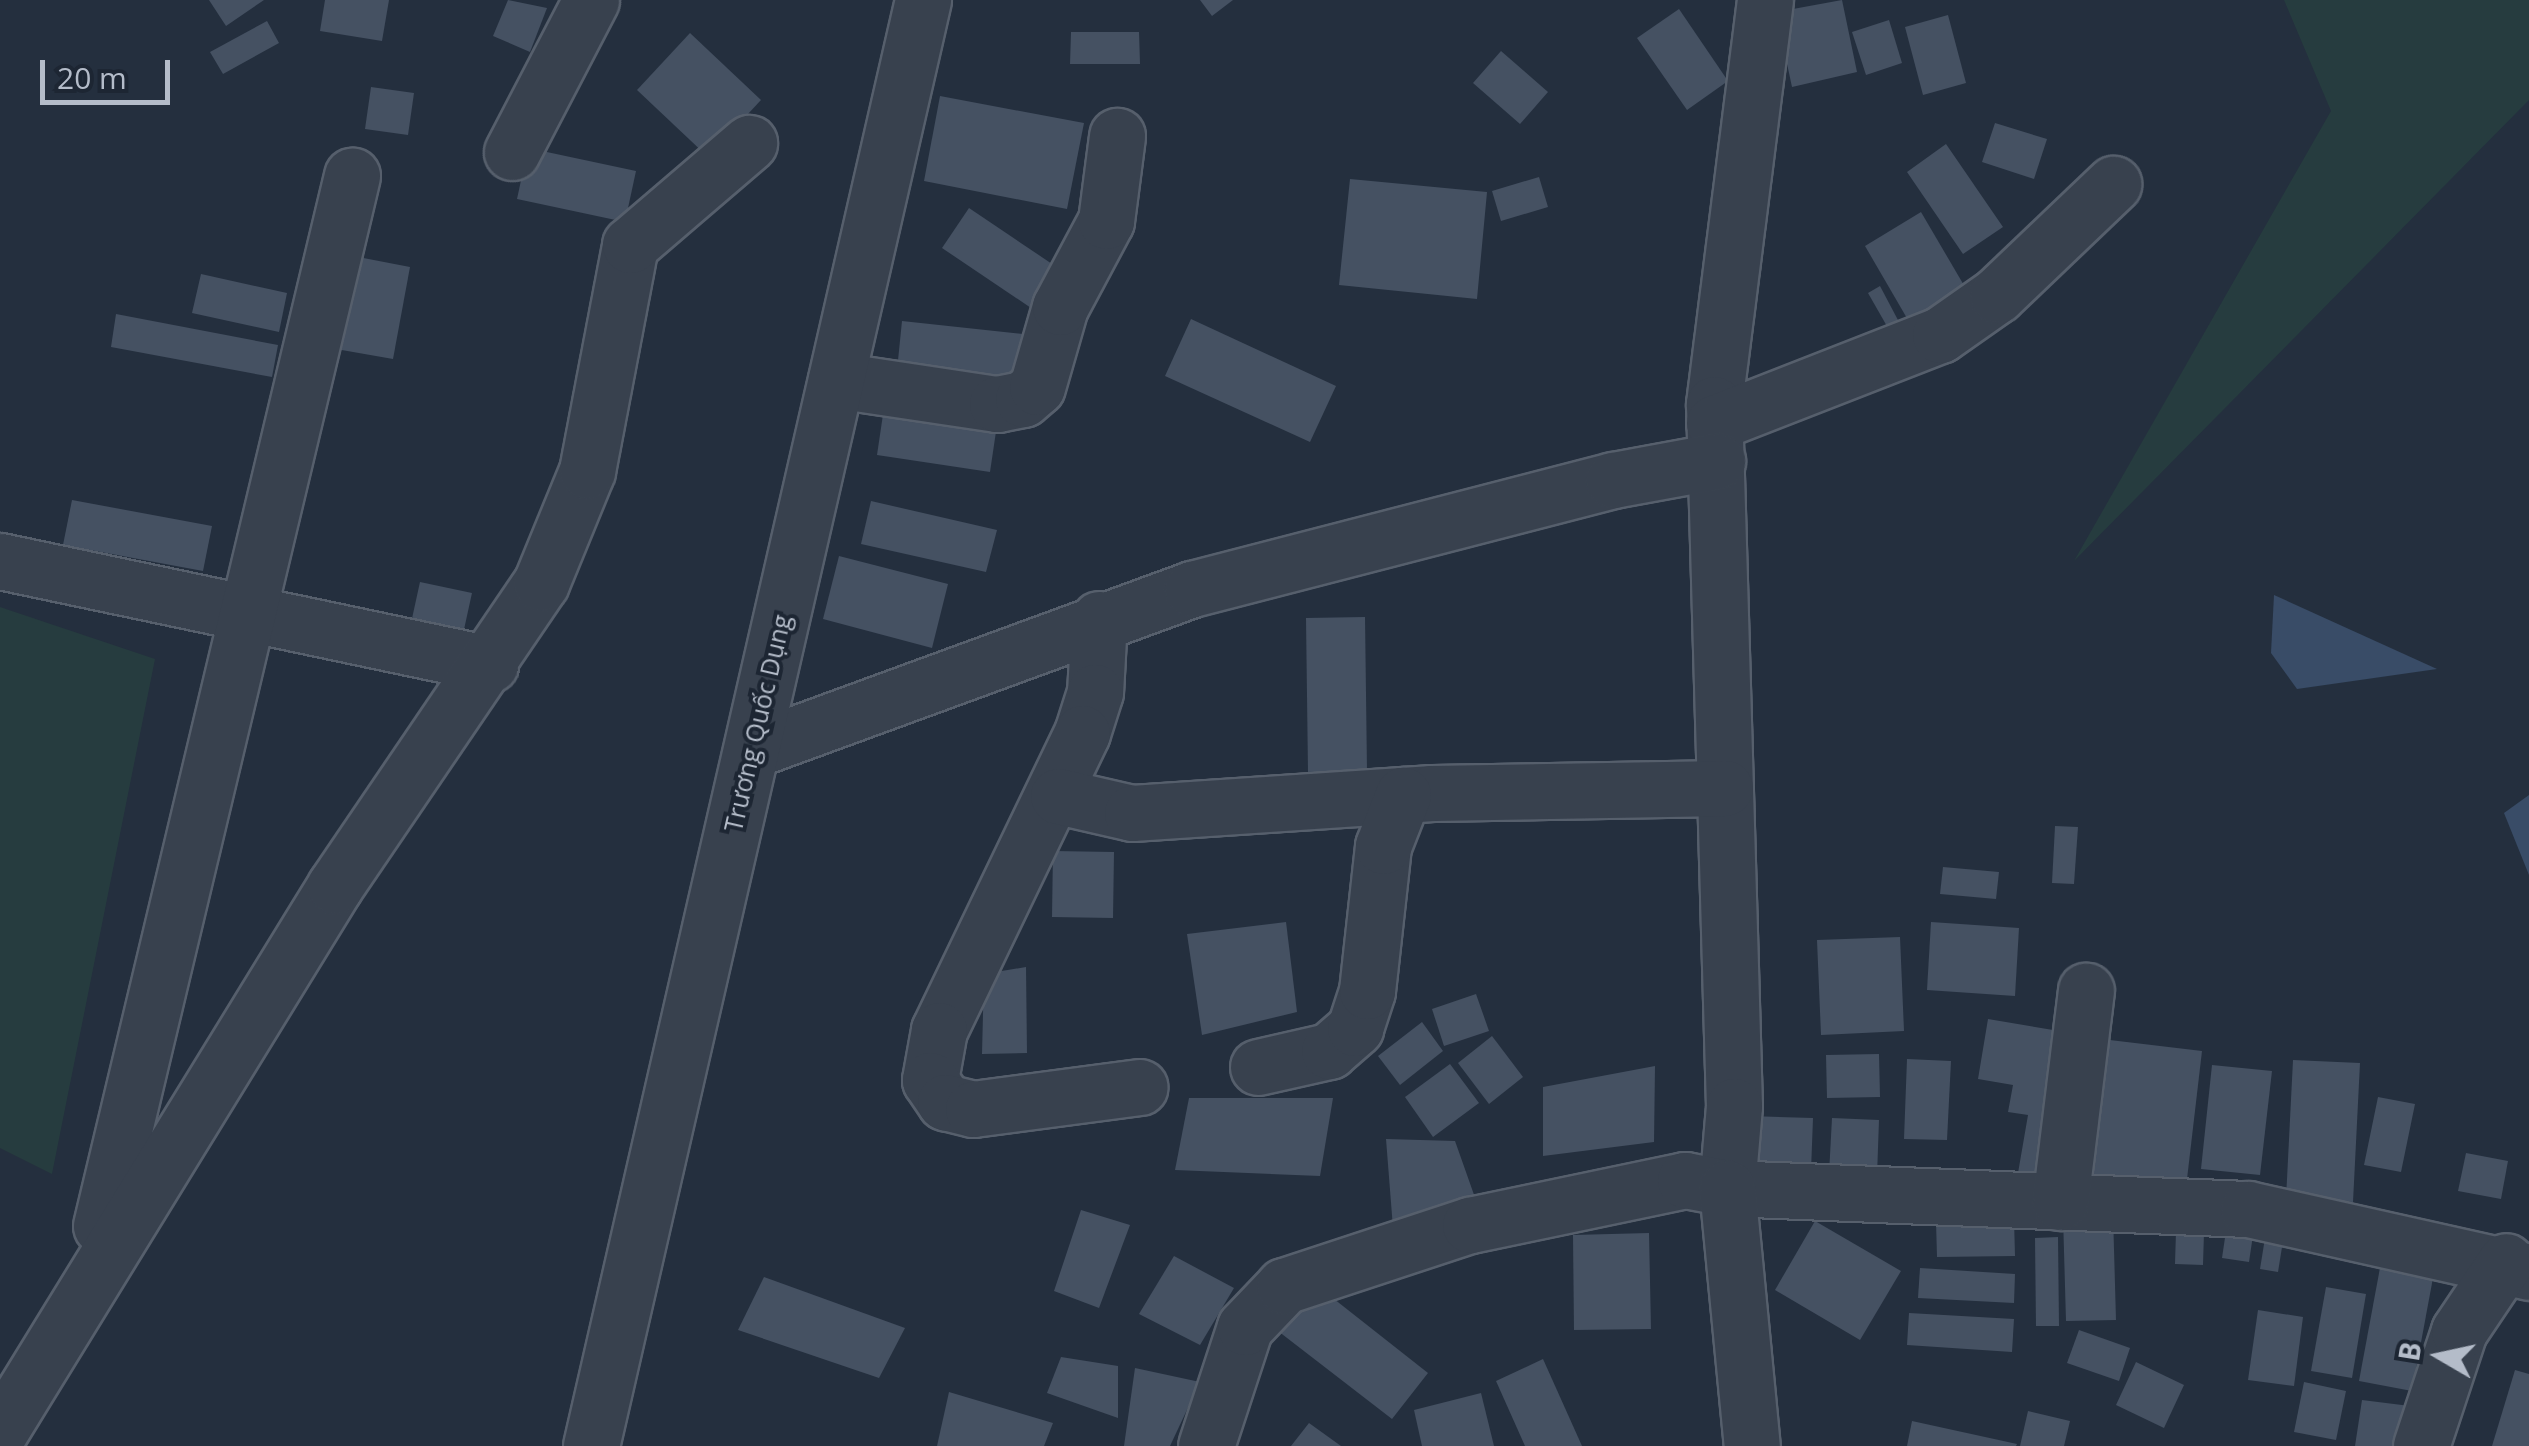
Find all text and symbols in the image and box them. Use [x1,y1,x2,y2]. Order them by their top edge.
scale bar [45,40,175,102]
text: 20 m [57,57,127,98]
street label: Trương Quốc Dụng [717,612,797,834]
north arrow [2389,1306,2489,1406]
text: B [2389,1339,2430,1364]

